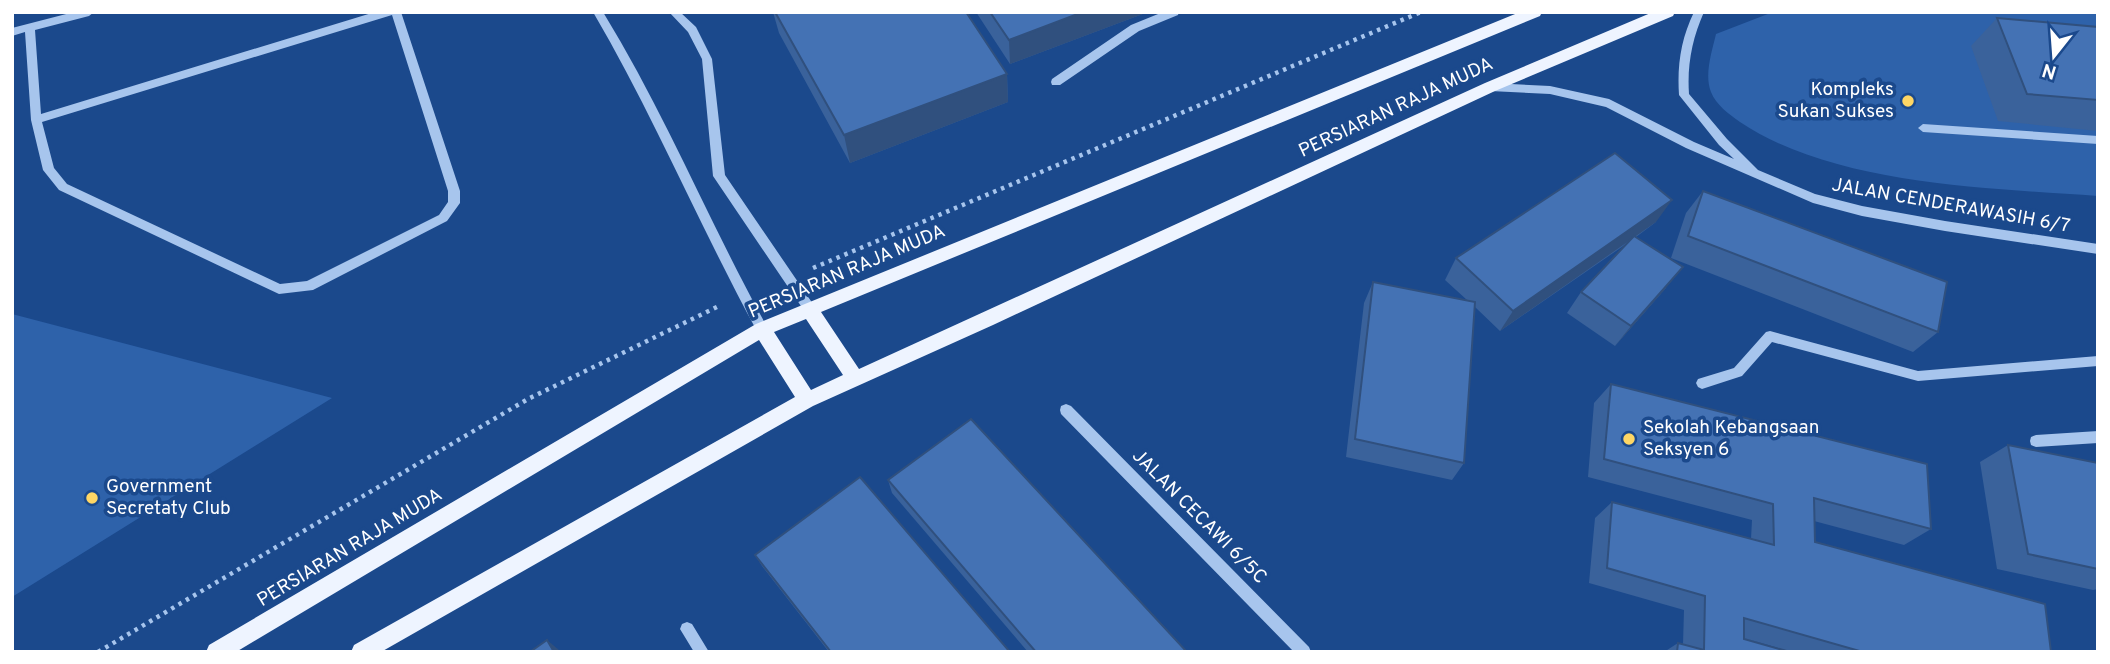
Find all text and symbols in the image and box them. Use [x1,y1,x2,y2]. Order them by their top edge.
north arrow [2019,21,2089,91]
street label: PERSIARAN RAJA MUDA [1295,52,1497,164]
text: N [2040,57,2060,84]
place label: Kompleks Sukan Sukses [1777,78,1894,124]
marker: Kompleks Sukan Sukses [1900,93,1916,109]
street label: JALAN CENDERAWASIH 6/7 [1830,173,2072,239]
street label: PERSIARAN RAJA MUDA [745,220,949,324]
place label: Sekolah Kebangsaan Seksyen 6 [1643,416,1819,462]
marker: Sekolah Kebangsaan Seksyen 6 [1621,431,1637,447]
street label: JALAN CECAWI 6/5C [1127,445,1271,589]
place label: Government Secretaty Club [106,475,231,521]
street label: PERSIARAN RAJA MUDA [253,483,447,613]
marker: Government Secretaty Club [84,490,100,506]

